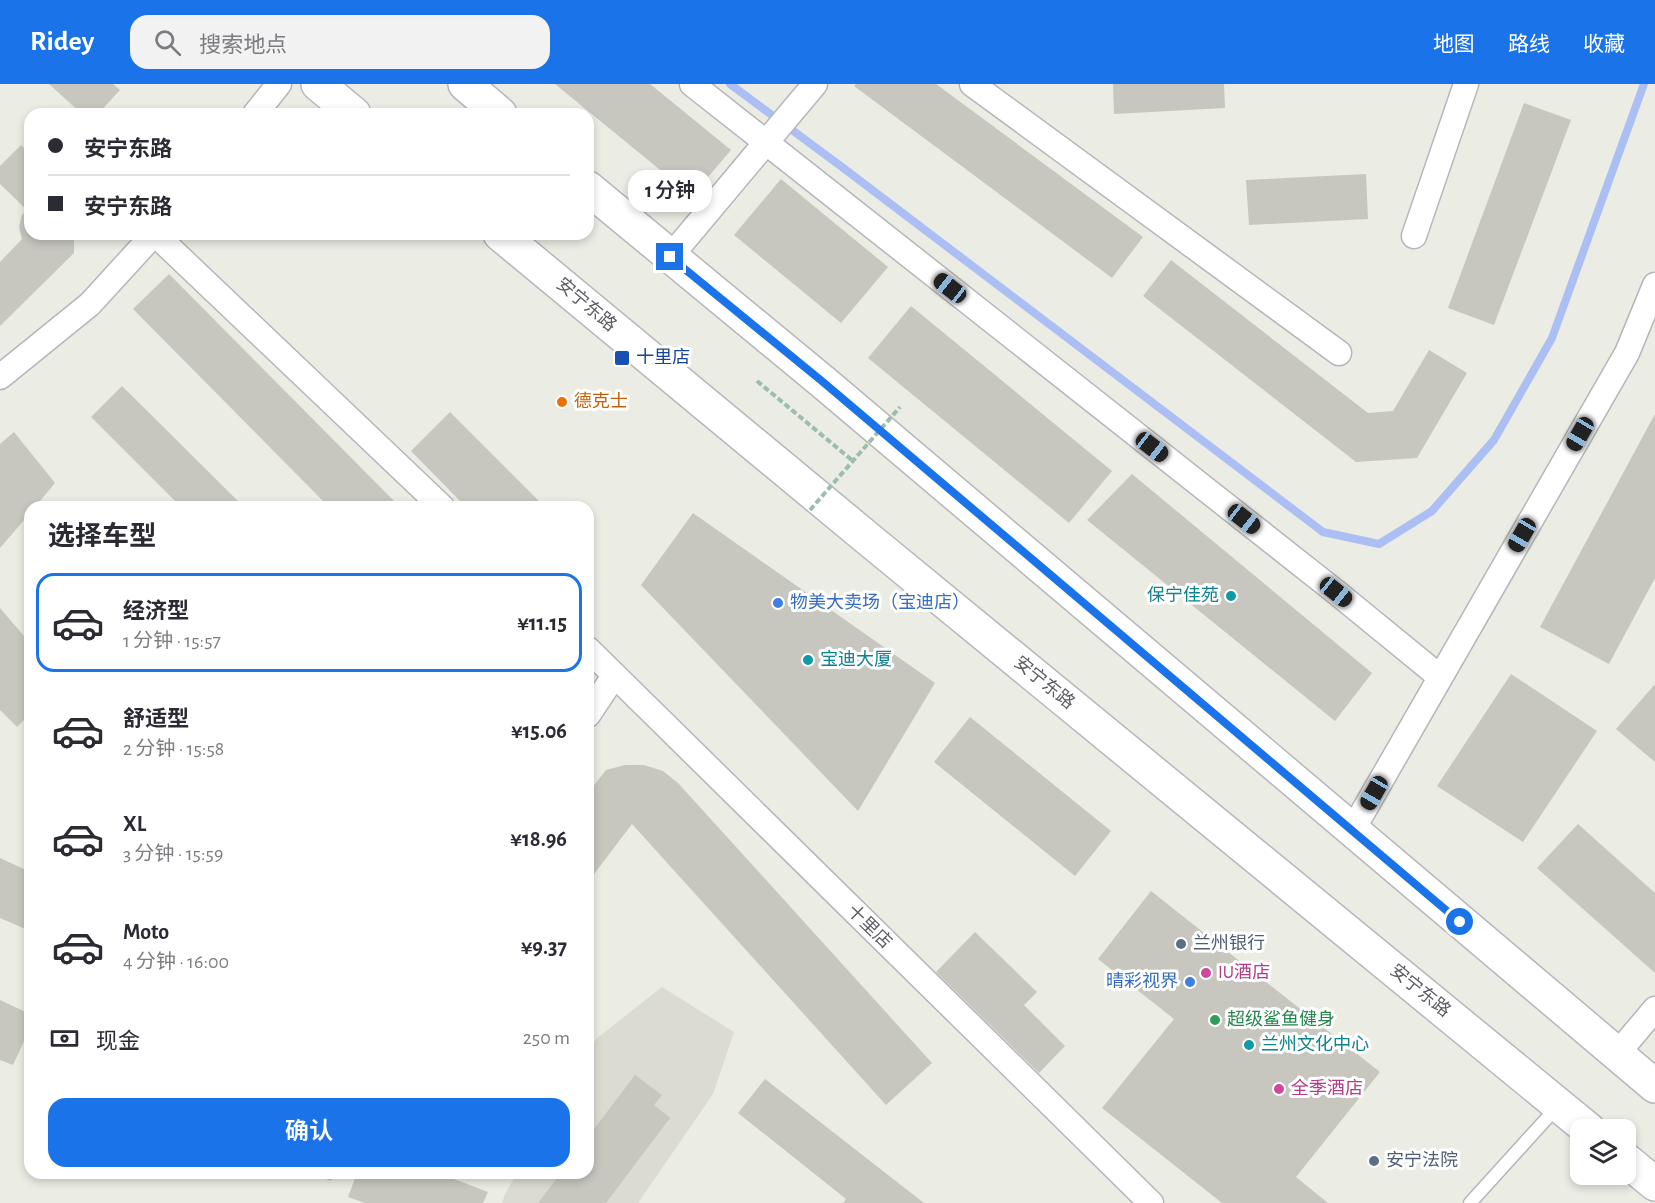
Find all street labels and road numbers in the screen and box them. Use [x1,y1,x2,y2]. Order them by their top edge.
street label: 安宁东路 [553,273,621,335]
street label: 安宁东路 [1010,652,1079,713]
street label: 十里店 [843,900,896,952]
street label: 安宁东路 [1386,960,1455,1021]

